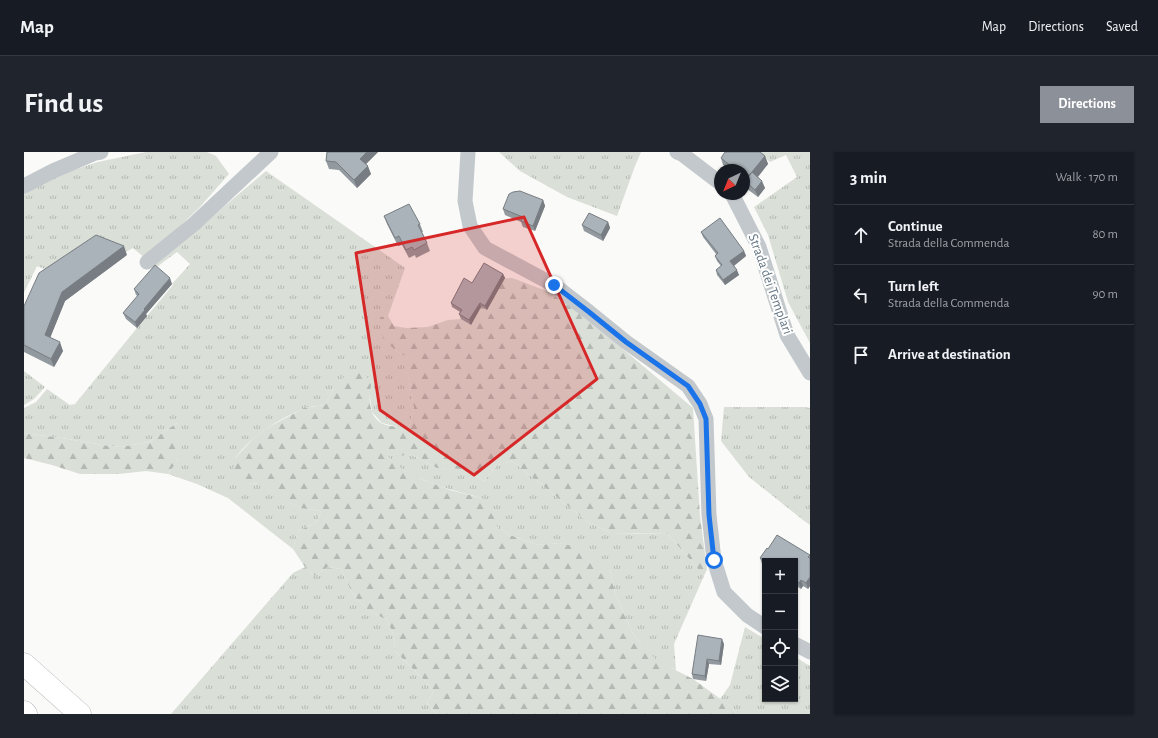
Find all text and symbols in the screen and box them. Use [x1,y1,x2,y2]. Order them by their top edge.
text: Map [20,18,54,37]
text: Map [982,20,1006,34]
text: Directions [1028,20,1084,34]
text: Saved [1106,20,1138,34]
button: Directions [1040,86,1134,123]
text: Find us [24,90,103,118]
north arrow [714,164,750,200]
text: 3 min [850,169,887,186]
text: Walk · 170 m [1055,171,1118,184]
text: Continue [888,219,943,234]
icon: ahead [850,224,872,246]
text: 80 m [1092,228,1118,241]
street label: Strada dei Templari [745,232,795,336]
text: Strada della Commenda [888,237,1009,250]
route end [545,276,563,294]
text: Turn left [888,279,939,294]
icon: left [850,284,872,306]
text: 90 m [1092,288,1118,301]
text: Strada della Commenda [888,297,1009,310]
icon: arrive [850,344,872,366]
text: Arrive at destination [888,347,1011,362]
route start [705,551,723,569]
map controls [762,558,798,702]
button: + [762,558,798,594]
button: − [762,594,798,630]
button: locate [762,630,798,666]
button: layers [762,666,798,702]

